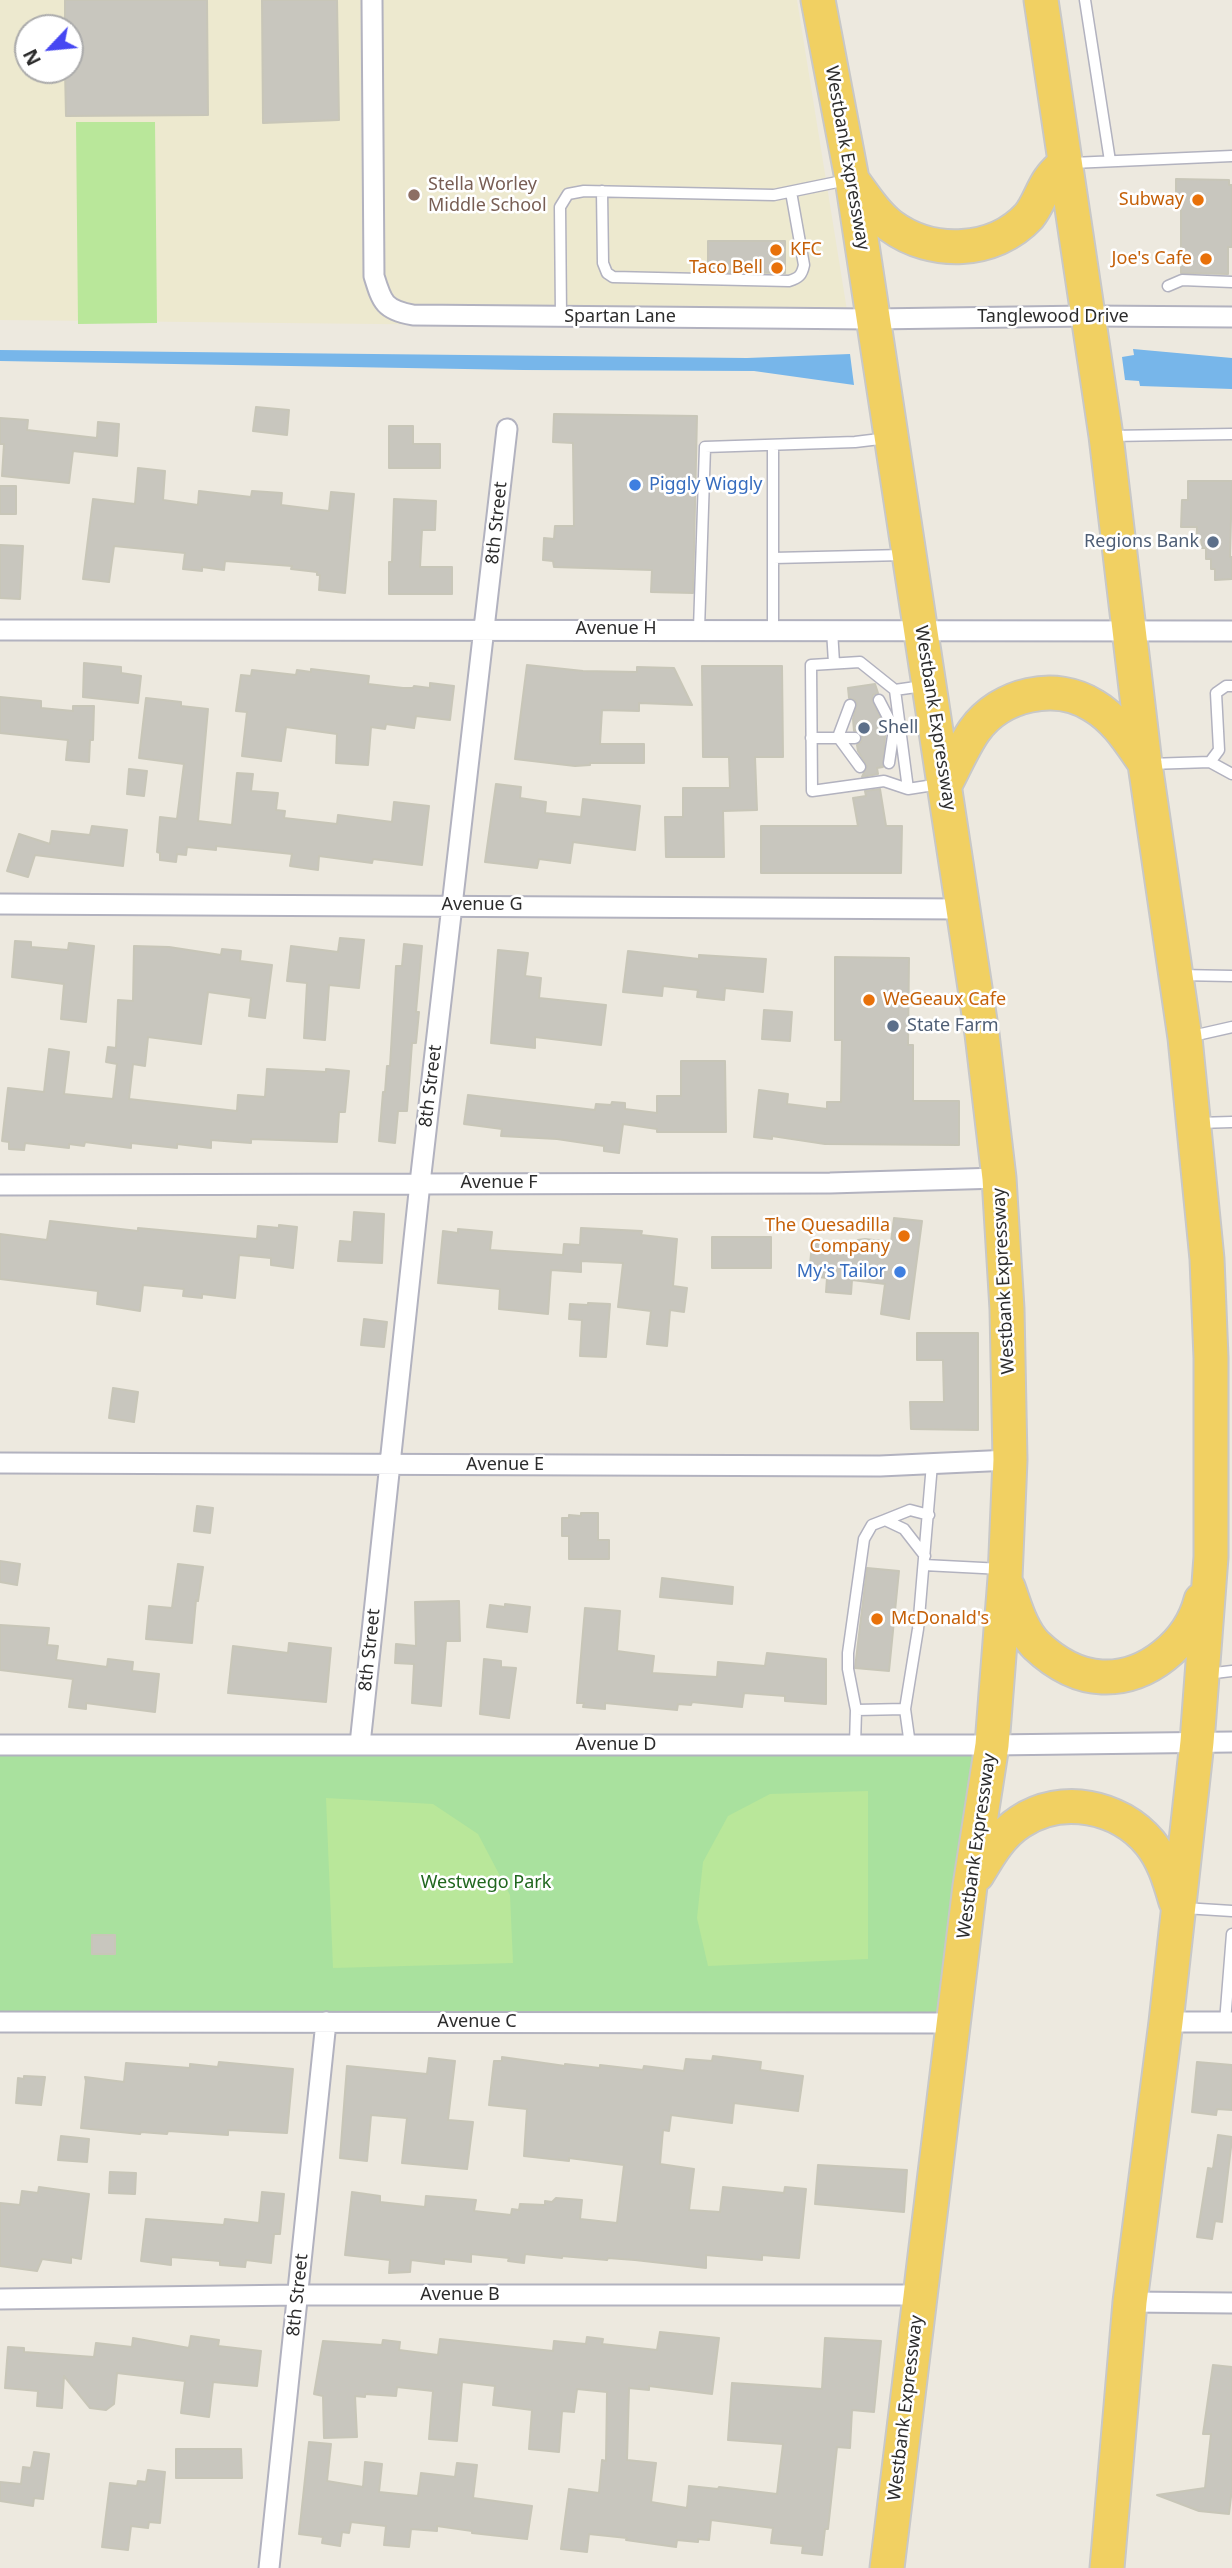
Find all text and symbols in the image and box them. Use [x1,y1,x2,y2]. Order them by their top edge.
north arrow [14,14,84,84]
text: N [17,45,47,70]
street label: Westbank Expressway [820,64,874,252]
place label: Stella Worley Middle School [428,174,547,216]
marker: Stella Worley Middle School [406,187,422,203]
place label: Subway [1119,189,1184,211]
marker: Subway [1190,192,1206,208]
place label: KFC [790,239,822,261]
marker: KFC [768,242,784,258]
place label: Joe's Cafe [1112,248,1192,270]
marker: Joe's Cafe [1198,251,1214,267]
place label: Taco Bell [689,257,763,279]
marker: Taco Bell [769,260,785,276]
street label: Spartan Lane [564,306,676,328]
street label: Tanglewood Drive [977,306,1129,328]
place label: Piggly Wiggly [649,474,763,496]
marker: Piggly Wiggly [627,477,643,493]
street label: 8th Street [482,481,512,565]
place label: Regions Bank [1084,531,1199,553]
marker: Regions Bank [1205,534,1221,550]
street label: Avenue H [575,618,657,640]
street label: Westbank Expressway [910,624,960,812]
place label: Shell [878,717,918,739]
marker: Shell [856,720,872,736]
street label: Avenue G [442,894,522,916]
place label: WeGeaux Cafe [883,989,1006,1011]
marker: WeGeaux Cafe [861,992,877,1008]
place label: State Farm [907,1015,999,1037]
marker: State Farm [885,1018,901,1034]
street label: 8th Street [415,1044,447,1128]
street label: Avenue F [460,1172,538,1194]
street label: Westbank Expressway [988,1187,1020,1375]
place label: The Quesadilla Company [765,1215,890,1258]
marker: The Quesadilla Company [896,1228,912,1244]
place label: My's Tailor [797,1261,886,1283]
marker: My's Tailor [892,1264,908,1280]
street label: Avenue E [466,1454,544,1476]
street label: 8th Street [355,1608,385,1692]
place label: McDonald's [891,1608,989,1630]
marker: McDonald's [869,1611,885,1627]
street label: Avenue D [575,1734,657,1756]
street label: Westbank Expressway [953,1752,1001,1940]
park label: Westwego Park [421,1872,551,1894]
street label: Avenue C [437,2011,517,2033]
street label: 8th Street [283,2253,313,2337]
street label: Avenue B [420,2284,500,2306]
street label: Westbank Expressway [884,2314,928,2502]

